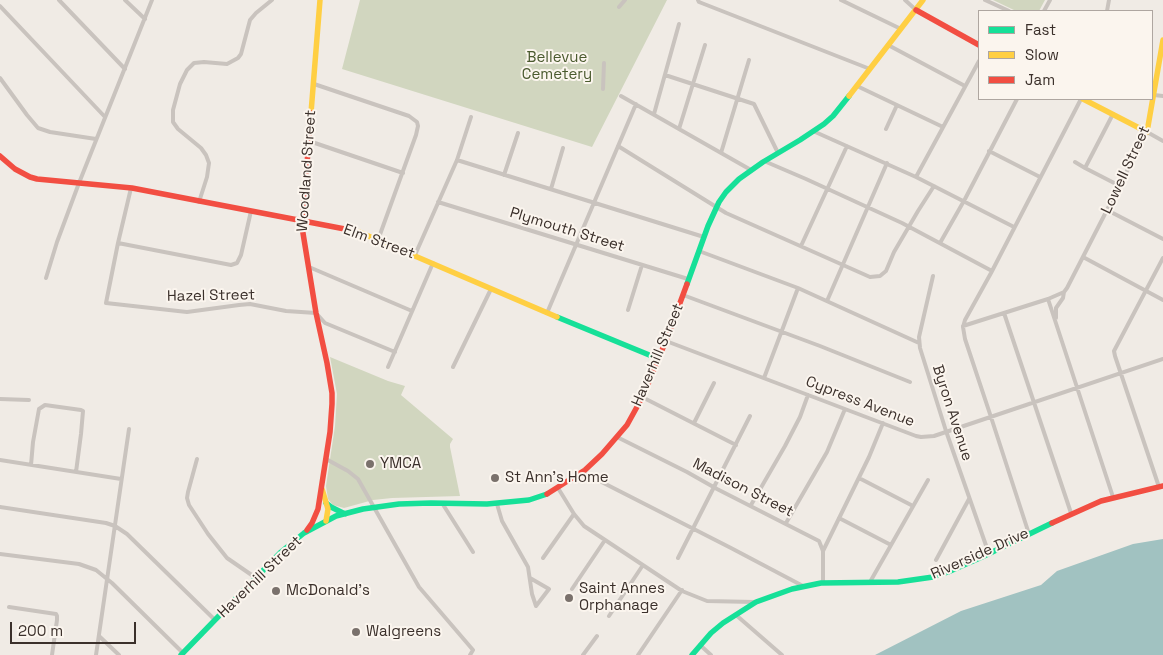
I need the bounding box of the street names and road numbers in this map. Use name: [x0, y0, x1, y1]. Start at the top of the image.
street label: Woodland Street: [294, 110, 320, 232]
street label: Lowell Street: [1098, 123, 1154, 217]
street label: Plymouth Street: [507, 204, 627, 256]
street label: Elm Street: [341, 221, 417, 263]
street label: Hazel Street: [167, 286, 255, 306]
street label: Haverhill Street: [628, 301, 688, 409]
street label: Byron Avenue: [928, 363, 976, 463]
street label: Cypress Avenue: [803, 373, 917, 431]
street label: Madison Street: [690, 455, 796, 521]
street label: Riverside Drive: [928, 524, 1032, 584]
street label: Haverhill Street: [214, 532, 306, 622]

